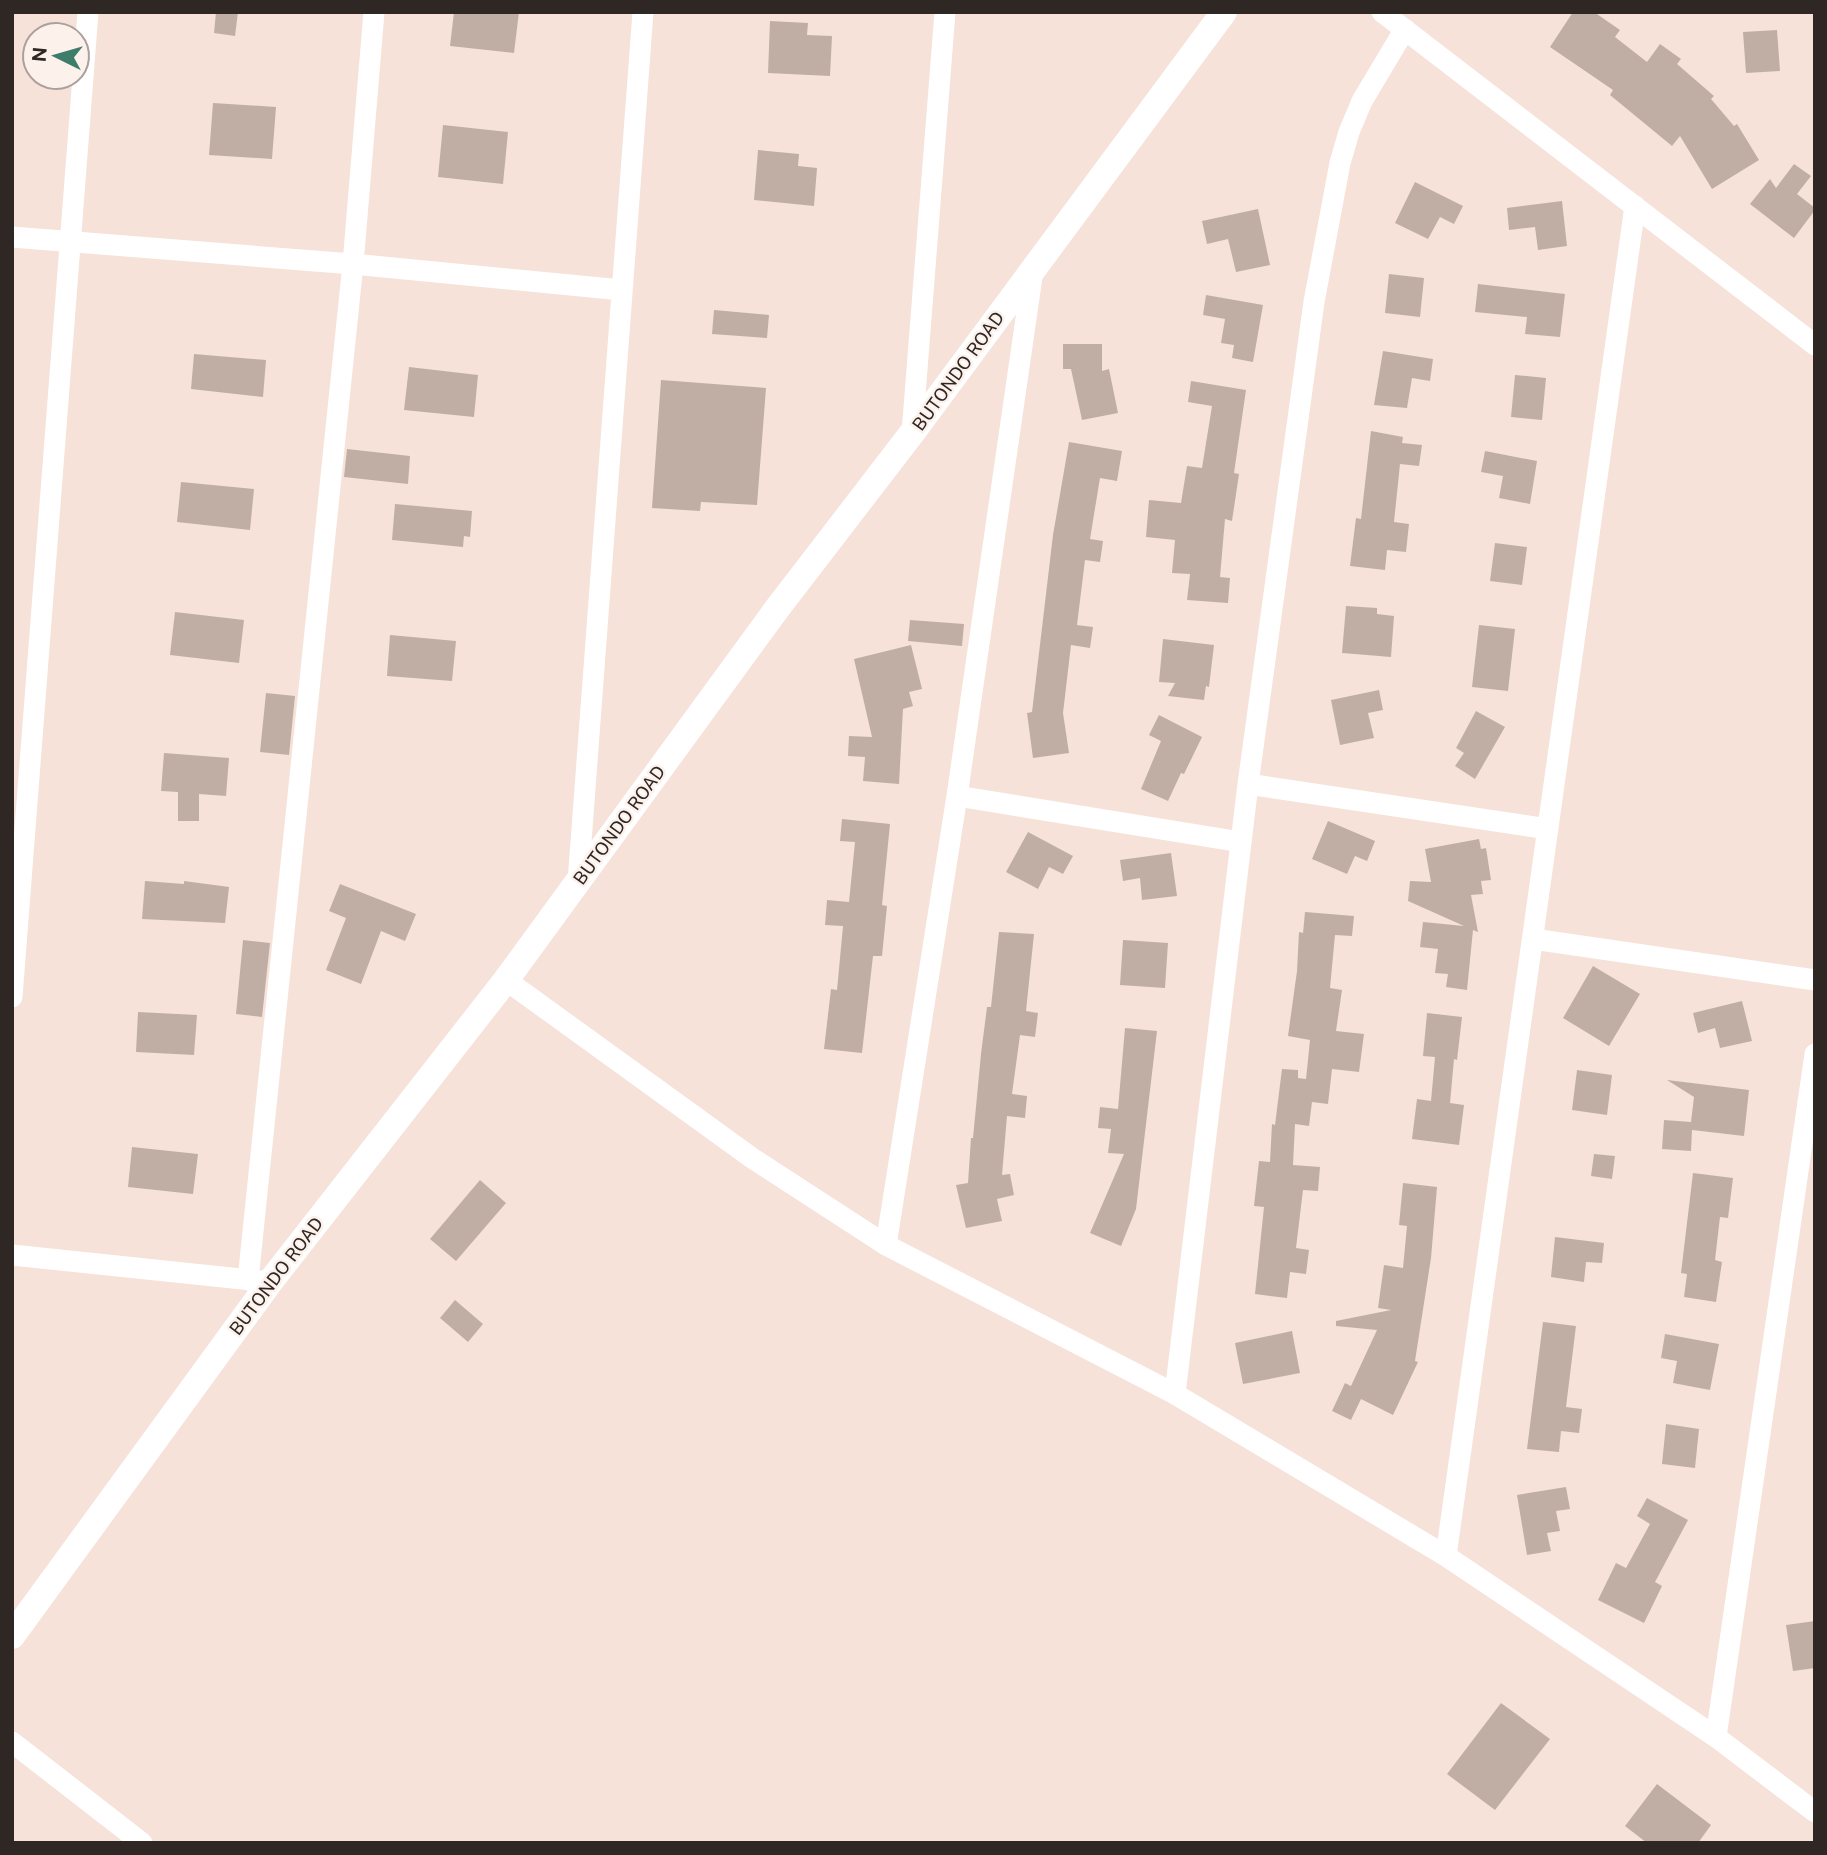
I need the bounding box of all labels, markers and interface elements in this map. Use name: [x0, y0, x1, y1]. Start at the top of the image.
north arrow: [21, 21, 91, 91]
text: N: [27, 46, 51, 63]
street label: BUTONDO ROAD: [908, 307, 1008, 435]
street label: BUTONDO ROAD: [569, 761, 669, 889]
street label: BUTONDO ROAD: [225, 1213, 327, 1339]

